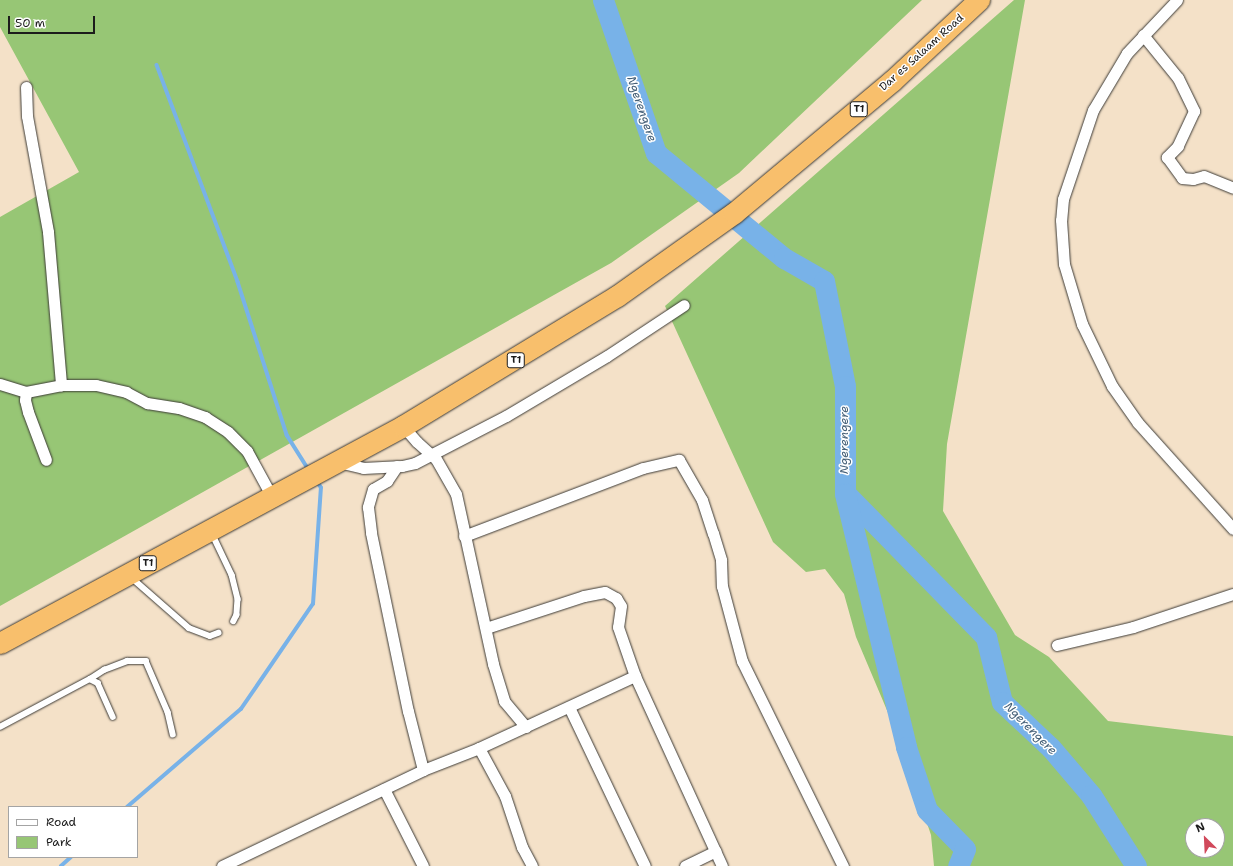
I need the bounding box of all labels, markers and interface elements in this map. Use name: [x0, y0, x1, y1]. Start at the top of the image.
scale bar: [10, 8, 97, 34]
street label: Dar es Salaam Road: [877, 12, 967, 94]
text: 50 m: [15, 15, 45, 31]
water label: Ngerengere: [623, 74, 659, 144]
road number: T1: [849, 101, 869, 117]
road number: T1: [506, 352, 526, 368]
water label: Ngerengere: [838, 406, 852, 474]
road number: T1: [138, 555, 158, 571]
water label: Ngerengere: [1001, 700, 1059, 758]
legend: [8, 806, 138, 858]
text: Road: [46, 814, 76, 830]
north arrow: [1185, 818, 1225, 858]
text: N: [1193, 819, 1207, 836]
text: Park: [46, 834, 72, 850]

